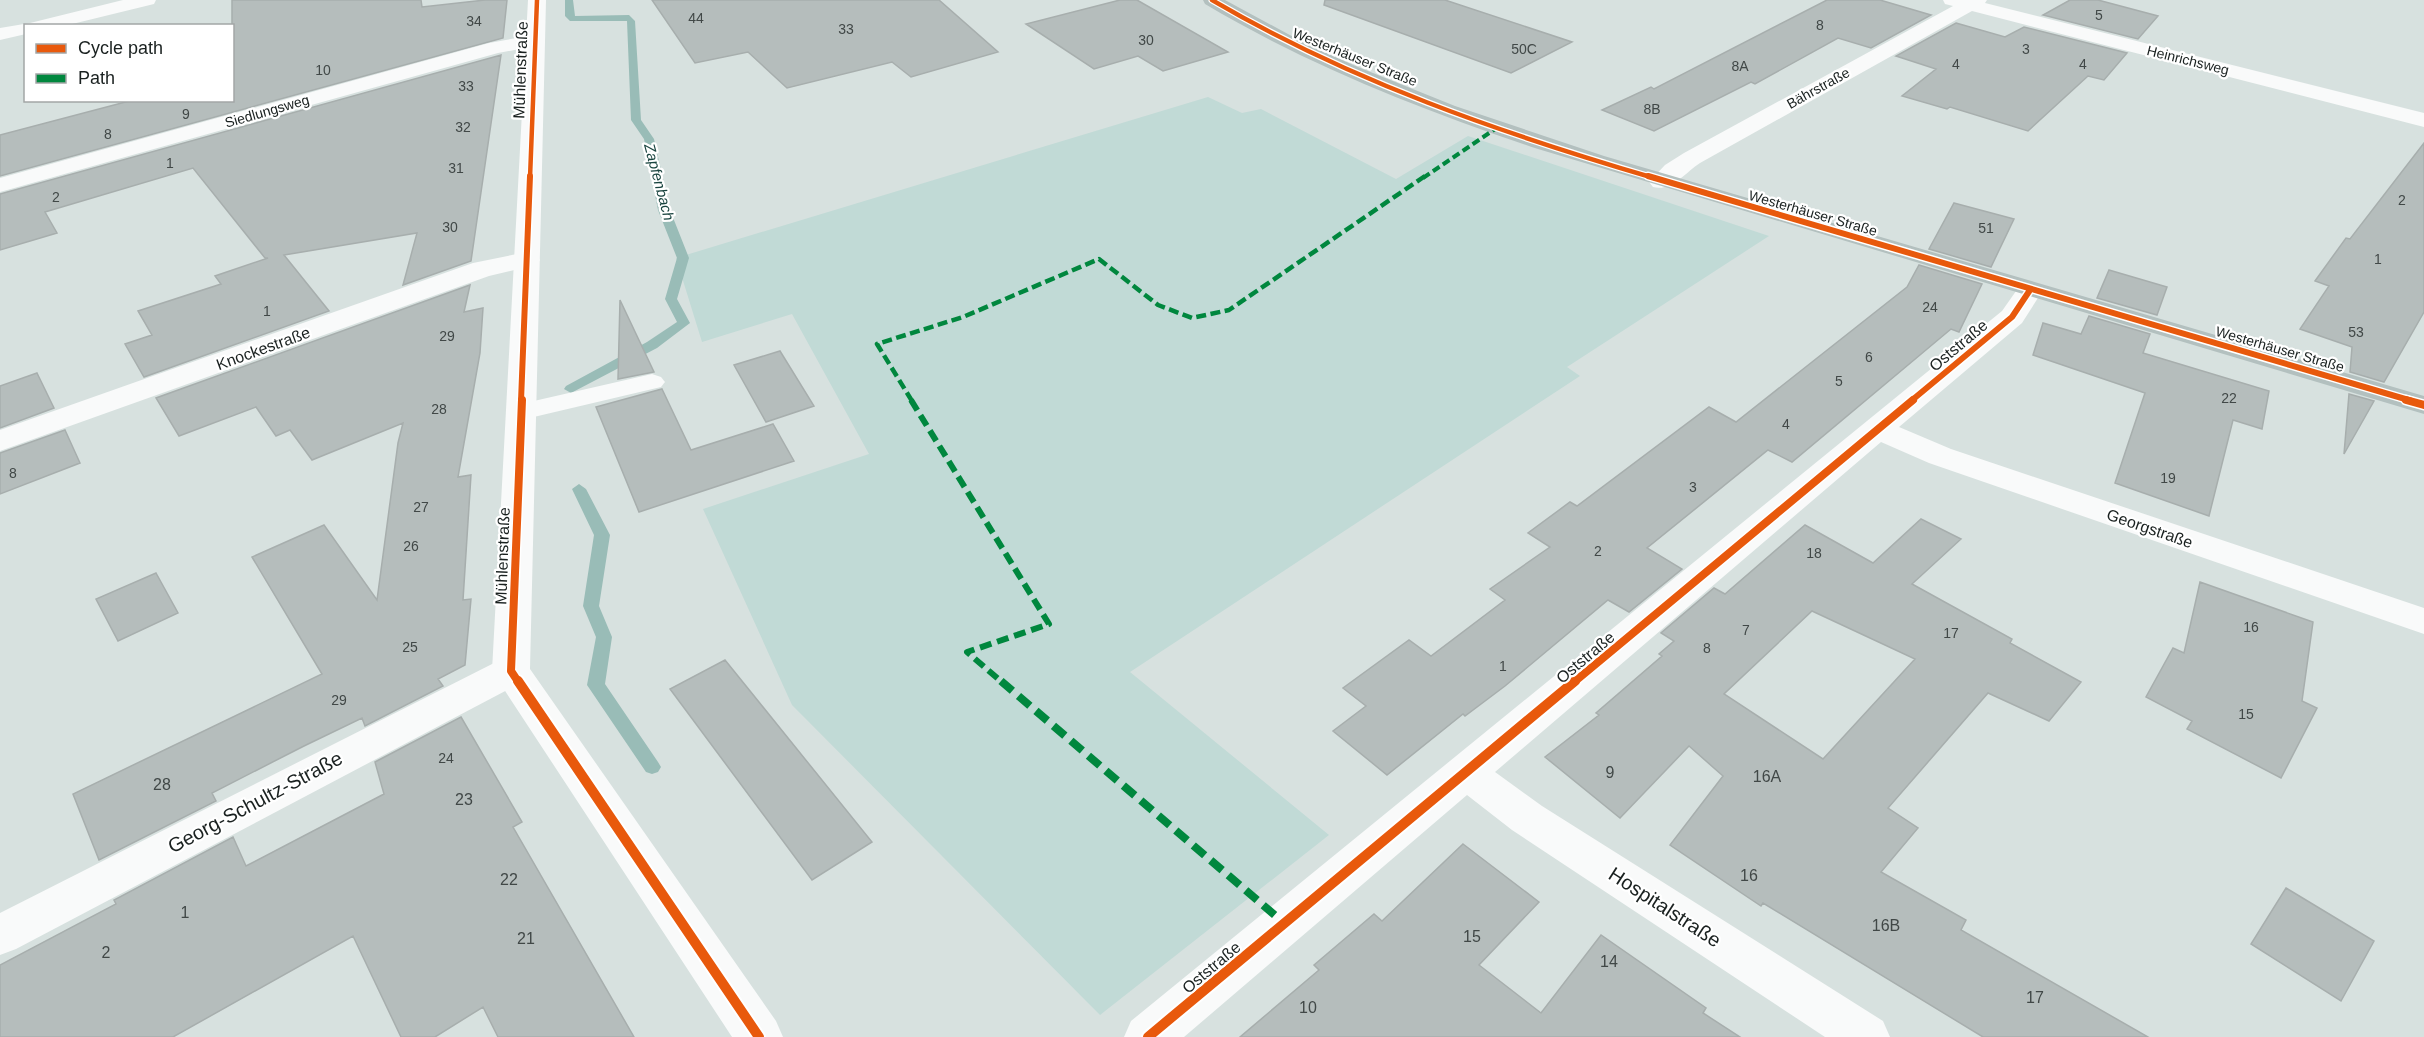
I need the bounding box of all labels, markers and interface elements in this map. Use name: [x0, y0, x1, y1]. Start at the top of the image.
house number: 5: [2095, 7, 2103, 23]
house number: 44: [688, 10, 704, 26]
house number: 34: [466, 13, 482, 29]
house number: 8: [1816, 17, 1824, 33]
street label: Mühlenstraße: [510, 21, 531, 119]
house number: 33: [838, 21, 854, 37]
legend: [24, 24, 234, 102]
street label: Westerhäuser Straße: [1290, 25, 1420, 89]
house number: 30: [1138, 32, 1154, 48]
text: Cycle path: [78, 38, 163, 58]
house number: 50C: [1511, 41, 1537, 57]
house number: 3: [2022, 41, 2030, 57]
street label: Heinrichsweg: [2145, 42, 2231, 78]
house number: 4: [1952, 56, 1960, 72]
house number: 4: [2079, 56, 2087, 72]
house number: 8A: [1731, 58, 1749, 74]
house number: 10: [315, 62, 331, 78]
street label: Bährstraße: [1784, 64, 1852, 112]
text: Path: [78, 68, 115, 88]
house number: 33: [458, 78, 474, 94]
street label: Siedlungsweg: [223, 91, 311, 131]
house number: 8B: [1643, 101, 1661, 117]
house number: 9: [182, 106, 190, 122]
house number: 32: [455, 119, 471, 135]
house number: 8: [104, 126, 112, 142]
water label: Zapfenbach: [641, 140, 678, 222]
house number: 1: [166, 155, 174, 171]
house number: 31: [448, 160, 464, 176]
street label: Westerhäuser Straße: [1747, 187, 1879, 239]
house number: 2: [52, 189, 60, 205]
house number: 2: [2398, 192, 2406, 208]
house number: 30: [442, 219, 458, 235]
house number: 51: [1978, 220, 1994, 236]
house number: 1: [2374, 251, 2382, 267]
house number: 24: [1922, 299, 1938, 315]
house number: 1: [263, 303, 271, 319]
street label: Oststraße: [1926, 316, 1991, 374]
street label: Westerhäuser Straße: [2214, 323, 2346, 375]
street label: Knockestraße: [214, 324, 313, 373]
house number: 53: [2348, 324, 2364, 340]
house number: 29: [439, 328, 455, 344]
house number: 6: [1865, 349, 1873, 365]
house number: 5: [1835, 373, 1843, 389]
house number: 22: [2221, 390, 2237, 406]
house number: 28: [431, 401, 447, 417]
house number: 4: [1782, 416, 1790, 432]
house number: 8: [9, 465, 17, 481]
house number: 19: [2160, 470, 2176, 486]
house number: 3: [1689, 479, 1697, 495]
house number: 27: [413, 499, 429, 515]
street label: Georgstraße: [2105, 506, 2195, 551]
street label: Mühlenstraße: [492, 507, 513, 605]
house number: 26: [403, 538, 419, 554]
house number: 2: [1594, 543, 1602, 559]
house number: 18: [1806, 545, 1822, 561]
house number: 16: [2243, 619, 2259, 635]
house number: 7: [1742, 622, 1750, 638]
house number: 17: [1943, 625, 1959, 641]
street label: Oststraße: [1553, 628, 1618, 686]
house number: 25: [402, 639, 418, 655]
house number: 8: [1703, 640, 1711, 656]
house number: 1: [1499, 658, 1507, 674]
house number: 29: [331, 692, 347, 708]
house number: 15: [2238, 706, 2254, 722]
street label: Georg-Schultz-Straße: [164, 747, 346, 857]
house number: 24: [438, 750, 454, 766]
house number: 9: [1606, 764, 1615, 781]
house number: 16A: [1753, 768, 1782, 785]
house number: 28: [153, 776, 171, 793]
house number: 23: [455, 791, 473, 808]
street label: Hospitalstraße: [1605, 863, 1725, 951]
house number: 16: [1740, 867, 1758, 884]
house number: 22: [500, 871, 518, 888]
house number: 1: [181, 904, 190, 921]
house number: 16B: [1872, 917, 1900, 934]
house number: 15: [1463, 928, 1481, 945]
house number: 21: [517, 930, 535, 947]
street label: Oststraße: [1179, 938, 1244, 996]
house number: 2: [102, 944, 111, 961]
house number: 14: [1600, 953, 1618, 970]
house number: 17: [2026, 989, 2044, 1006]
house number: 10: [1299, 999, 1317, 1016]

